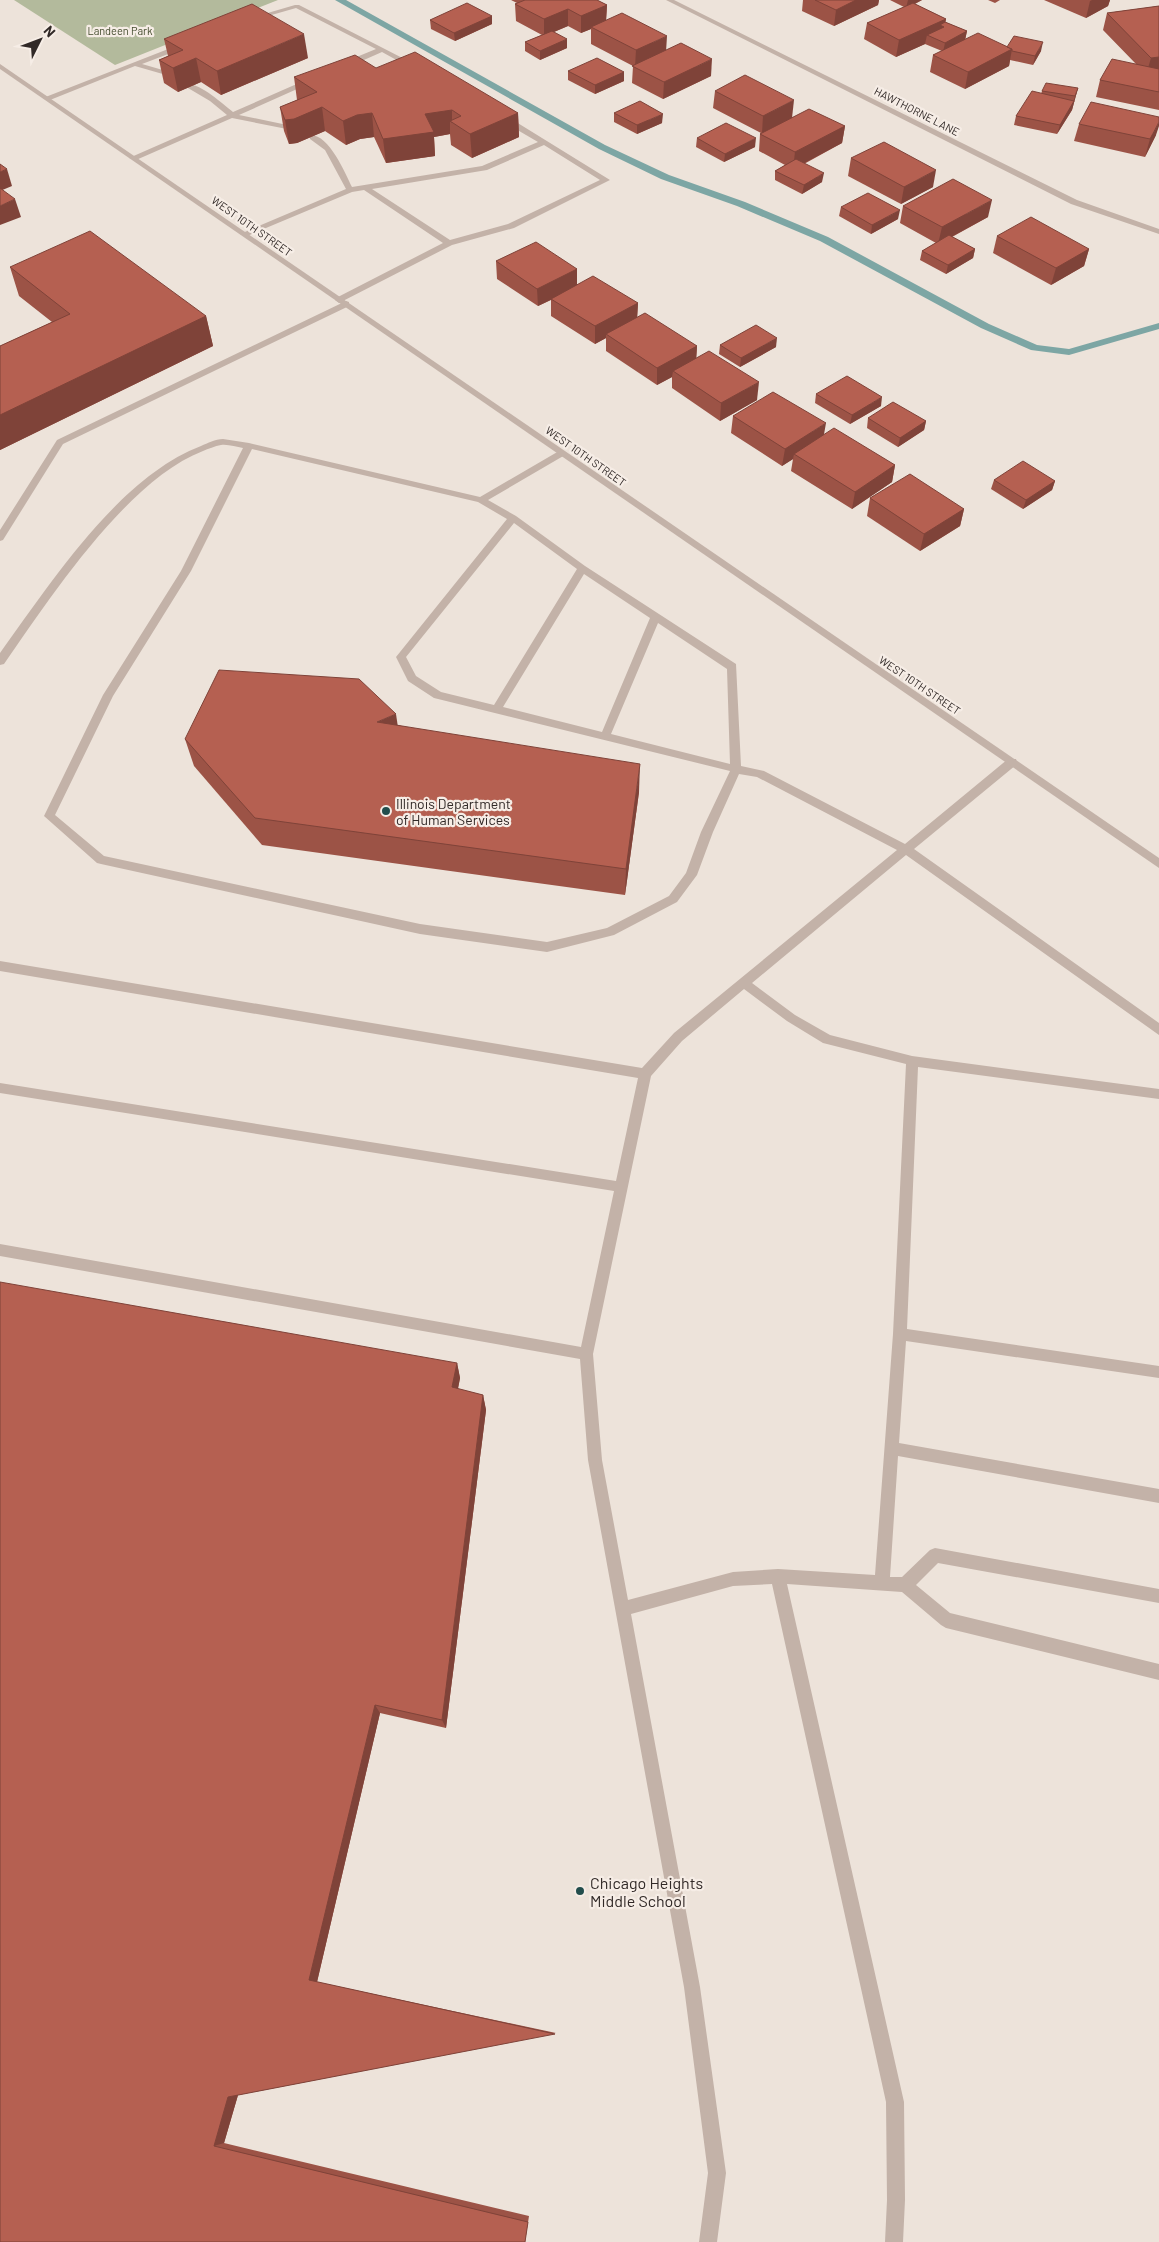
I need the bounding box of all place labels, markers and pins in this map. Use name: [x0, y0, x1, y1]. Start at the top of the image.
place label: Illinois Department of Human Services: [396, 795, 511, 828]
marker: Illinois Department of Human Services: [380, 805, 392, 817]
place label: Chicago Heights Middle School: [590, 1873, 703, 1910]
marker: Chicago Heights Middle School: [574, 1885, 586, 1897]

